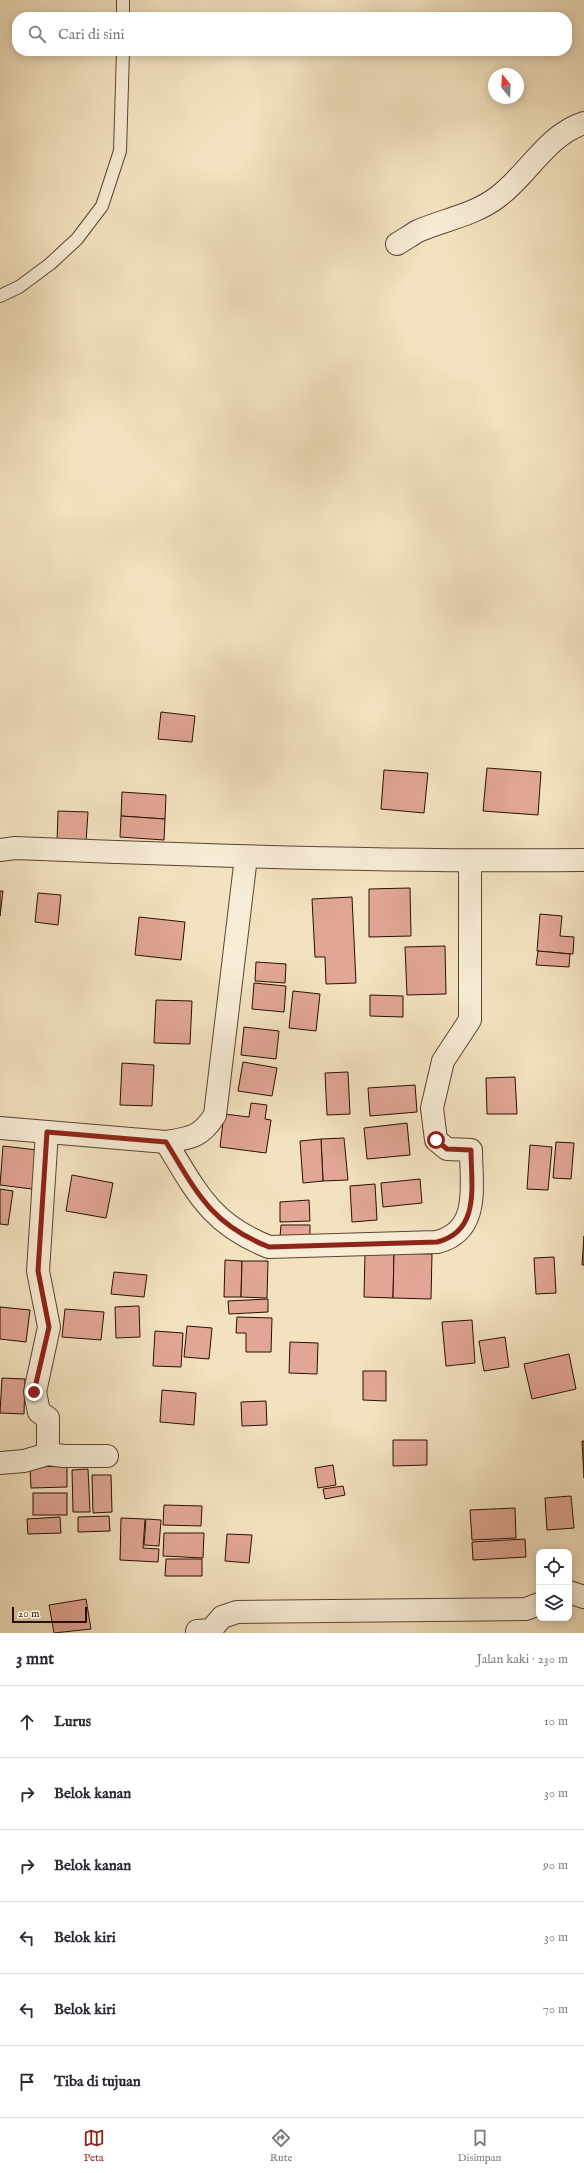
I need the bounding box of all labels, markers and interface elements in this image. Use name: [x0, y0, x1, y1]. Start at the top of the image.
search box: [12, 12, 572, 56]
icon: search: [26, 23, 48, 45]
text: Cari di sini: [58, 25, 125, 44]
north arrow: [488, 68, 524, 104]
route start: [427, 1131, 445, 1149]
route end: [25, 1383, 43, 1401]
map controls: [536, 1549, 572, 1621]
button: locate: [536, 1549, 572, 1585]
button: layers: [536, 1585, 572, 1621]
scale bar: [12, 1605, 87, 1624]
text: 20 m: [18, 1607, 39, 1621]
text: 3 mnt: [16, 1649, 54, 1670]
text: Jalan kaki · 230 m: [477, 1651, 568, 1668]
icon: ahead: [16, 1711, 38, 1733]
text: Lurus: [54, 1712, 91, 1731]
text: 10 m: [544, 1713, 568, 1730]
icon: right: [16, 1783, 38, 1805]
text: Belok kanan: [54, 1784, 131, 1803]
text: 30 m: [544, 1785, 568, 1802]
icon: right: [16, 1855, 38, 1877]
text: Belok kanan: [54, 1856, 131, 1875]
text: 90 m: [543, 1857, 568, 1874]
icon: left: [16, 1927, 38, 1949]
text: Belok kiri: [54, 1928, 116, 1947]
text: 30 m: [544, 1929, 568, 1946]
icon: left: [16, 1999, 38, 2021]
text: Belok kiri: [54, 2000, 116, 2019]
text: 70 m: [543, 2001, 568, 2018]
icon: arrive: [16, 2071, 38, 2093]
text: Tiba di tujuan: [54, 2072, 141, 2091]
tab: Peta: [83, 2127, 105, 2165]
tab: Rute: [270, 2127, 293, 2165]
tab: Disimpan: [458, 2127, 501, 2165]

